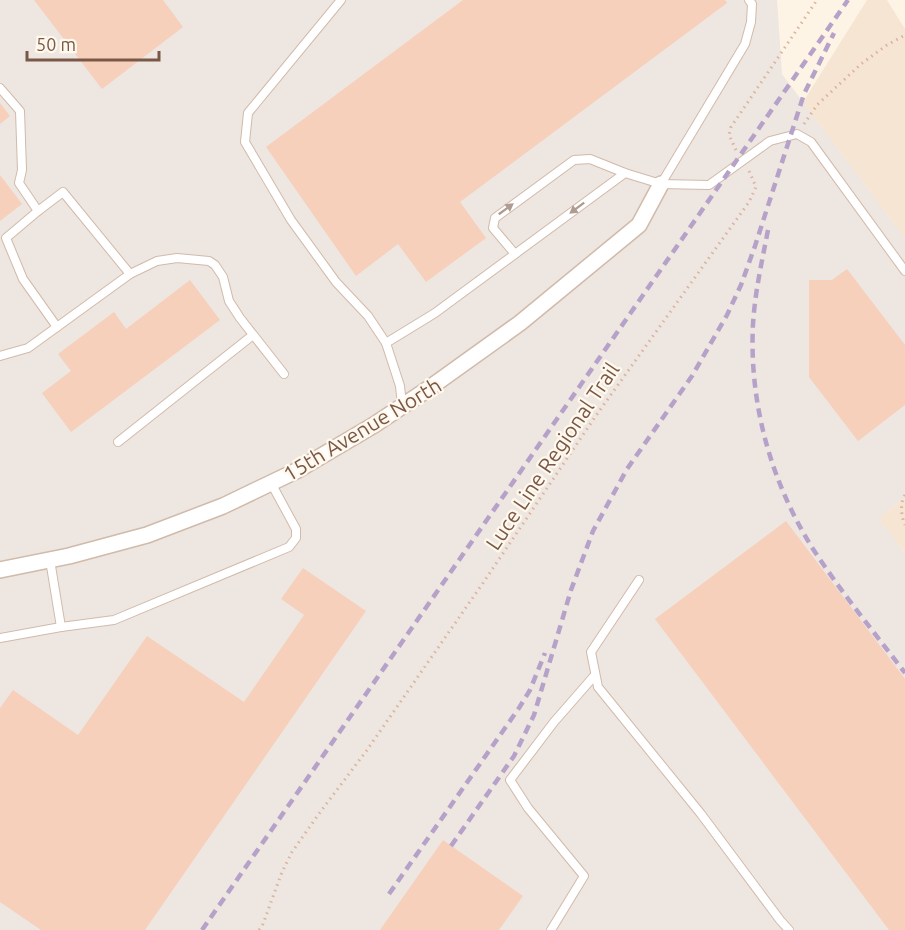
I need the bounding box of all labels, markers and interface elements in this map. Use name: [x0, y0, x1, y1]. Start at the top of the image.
scale bar: [27, 24, 159, 62]
text: 50 m: [36, 34, 76, 54]
one-way arrow: [570, 201, 585, 213]
one-way arrow: [499, 204, 514, 216]
street label: Luce Line Regional Trail: [480, 358, 624, 554]
street label: 15th Avenue North: [279, 372, 445, 486]

